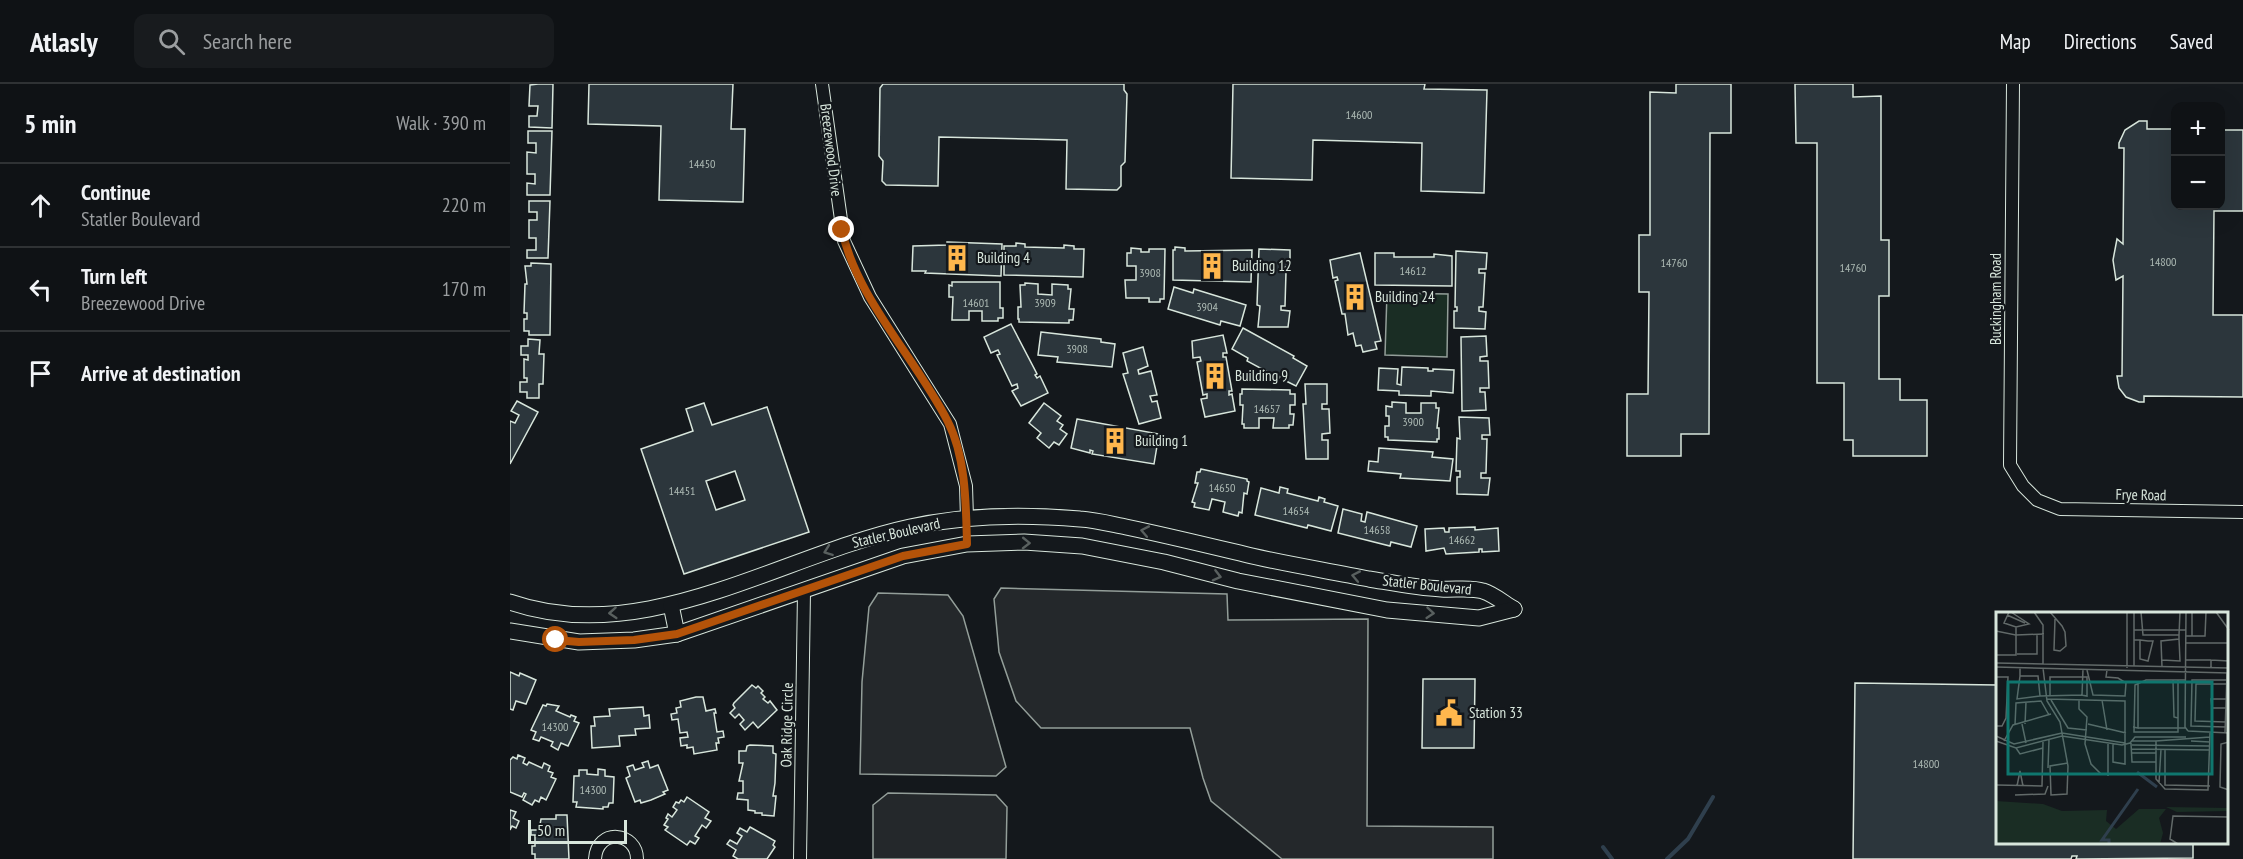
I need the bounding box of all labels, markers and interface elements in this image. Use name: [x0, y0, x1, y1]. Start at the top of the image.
search box: [134, 14, 554, 68]
text: Atlasly: [30, 23, 98, 60]
icon: search: [155, 25, 188, 58]
text: Search here: [203, 27, 292, 55]
text: Map: [2000, 28, 2031, 55]
text: Directions: [2064, 28, 2137, 55]
text: Saved: [2170, 28, 2213, 55]
map controls: [2171, 102, 2225, 210]
button: +: [2171, 102, 2225, 156]
street label: Breezewood Drive: [816, 103, 847, 197]
text: 5 min: [24, 107, 77, 140]
house number: 14600: [1345, 107, 1373, 122]
text: Walk · 390 m: [396, 110, 486, 136]
house number: 14450: [688, 156, 716, 171]
button: −: [2171, 156, 2225, 210]
text: Continue: [81, 178, 151, 206]
icon: ahead: [24, 189, 57, 222]
text: 220 m: [442, 192, 486, 218]
text: Statler Boulevard: [81, 206, 200, 232]
route end: [828, 216, 854, 242]
building icon: Building 4: [942, 243, 972, 273]
place label: Building 4: [977, 248, 1030, 267]
building icon: Building 12: [1197, 251, 1227, 281]
street label: Buckingham Road: [1986, 253, 2005, 345]
house number: 14800: [2149, 254, 2177, 269]
house number: 14760: [1660, 255, 1688, 270]
place label: Building 12: [1232, 256, 1292, 275]
house number: 14760: [1839, 260, 1867, 275]
text: Turn left: [81, 262, 147, 290]
house number: 14612: [1399, 263, 1427, 278]
house number: 3908: [1139, 265, 1161, 280]
icon: left: [24, 273, 57, 306]
text: 170 m: [442, 276, 486, 302]
building icon: Building 24: [1340, 282, 1370, 312]
place label: Building 24: [1375, 287, 1435, 306]
text: Breezewood Drive: [81, 290, 205, 316]
house number: 14601: [962, 295, 990, 310]
house number: 3909: [1034, 295, 1056, 310]
house number: 3904: [1196, 299, 1218, 314]
house number: 3908: [1066, 341, 1088, 356]
icon: arrive: [24, 357, 57, 390]
text: Arrive at destination: [81, 359, 241, 387]
building icon: Building 9: [1200, 361, 1230, 391]
place label: Building 9: [1235, 366, 1288, 385]
house number: 14657: [1253, 401, 1281, 416]
house number: 3900: [1402, 414, 1424, 429]
building icon: Building 1: [1100, 426, 1130, 456]
place label: Building 1: [1135, 431, 1188, 450]
house number: 14650: [1208, 480, 1236, 495]
house number: 14451: [668, 483, 696, 498]
street label: Frye Road: [2115, 485, 2167, 504]
house number: 14654: [1282, 503, 1310, 518]
street label: Statler Boulevard: [850, 513, 942, 552]
house number: 14658: [1363, 522, 1391, 537]
one-way arrow: [1141, 525, 1151, 538]
house number: 14662: [1448, 532, 1476, 547]
one-way arrow: [1021, 537, 1030, 549]
one-way arrow: [824, 544, 834, 557]
one-way arrow: [1211, 569, 1222, 581]
one-way arrow: [1352, 570, 1362, 583]
street label: Statler Boulevard: [1382, 570, 1473, 599]
one-way arrow: [608, 606, 617, 619]
one-way arrow: [1425, 607, 1434, 620]
inset map: [1996, 612, 2228, 844]
route start: [542, 626, 568, 652]
street label: Oak Ridge Circle: [776, 682, 797, 768]
public building icon: Station 33: [1434, 698, 1464, 728]
place label: Station 33: [1469, 703, 1523, 722]
house number: 14300: [541, 719, 569, 734]
house number: 14800: [1912, 756, 1940, 771]
house number: 14300: [579, 782, 607, 797]
scale bar: [528, 817, 627, 844]
text: 50 m: [537, 820, 565, 840]

